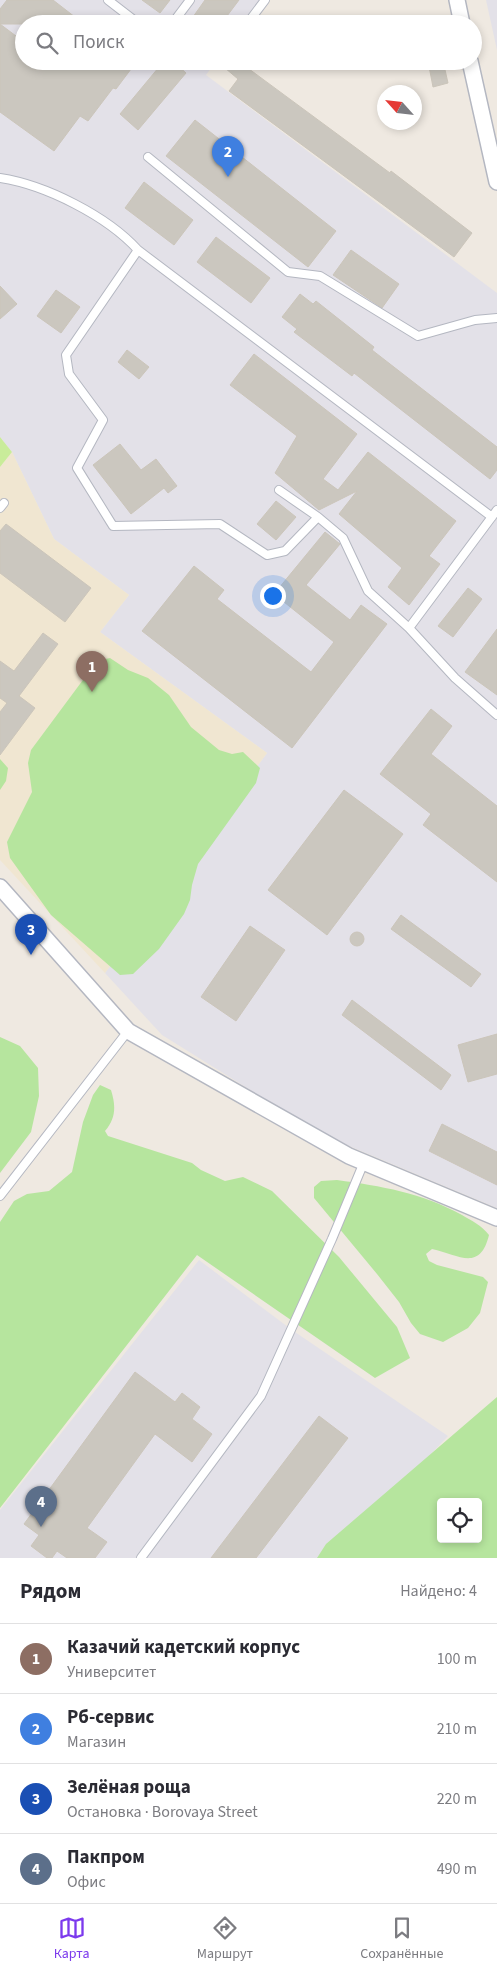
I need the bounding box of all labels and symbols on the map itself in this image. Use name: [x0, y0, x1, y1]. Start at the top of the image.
north arrow: [377, 85, 422, 130]
pin: 2: [212, 136, 244, 177]
your location: [260, 583, 286, 609]
pin: 1: [76, 651, 108, 692]
pin: 3: [15, 914, 47, 955]
pin: 4: [25, 1486, 57, 1527]

